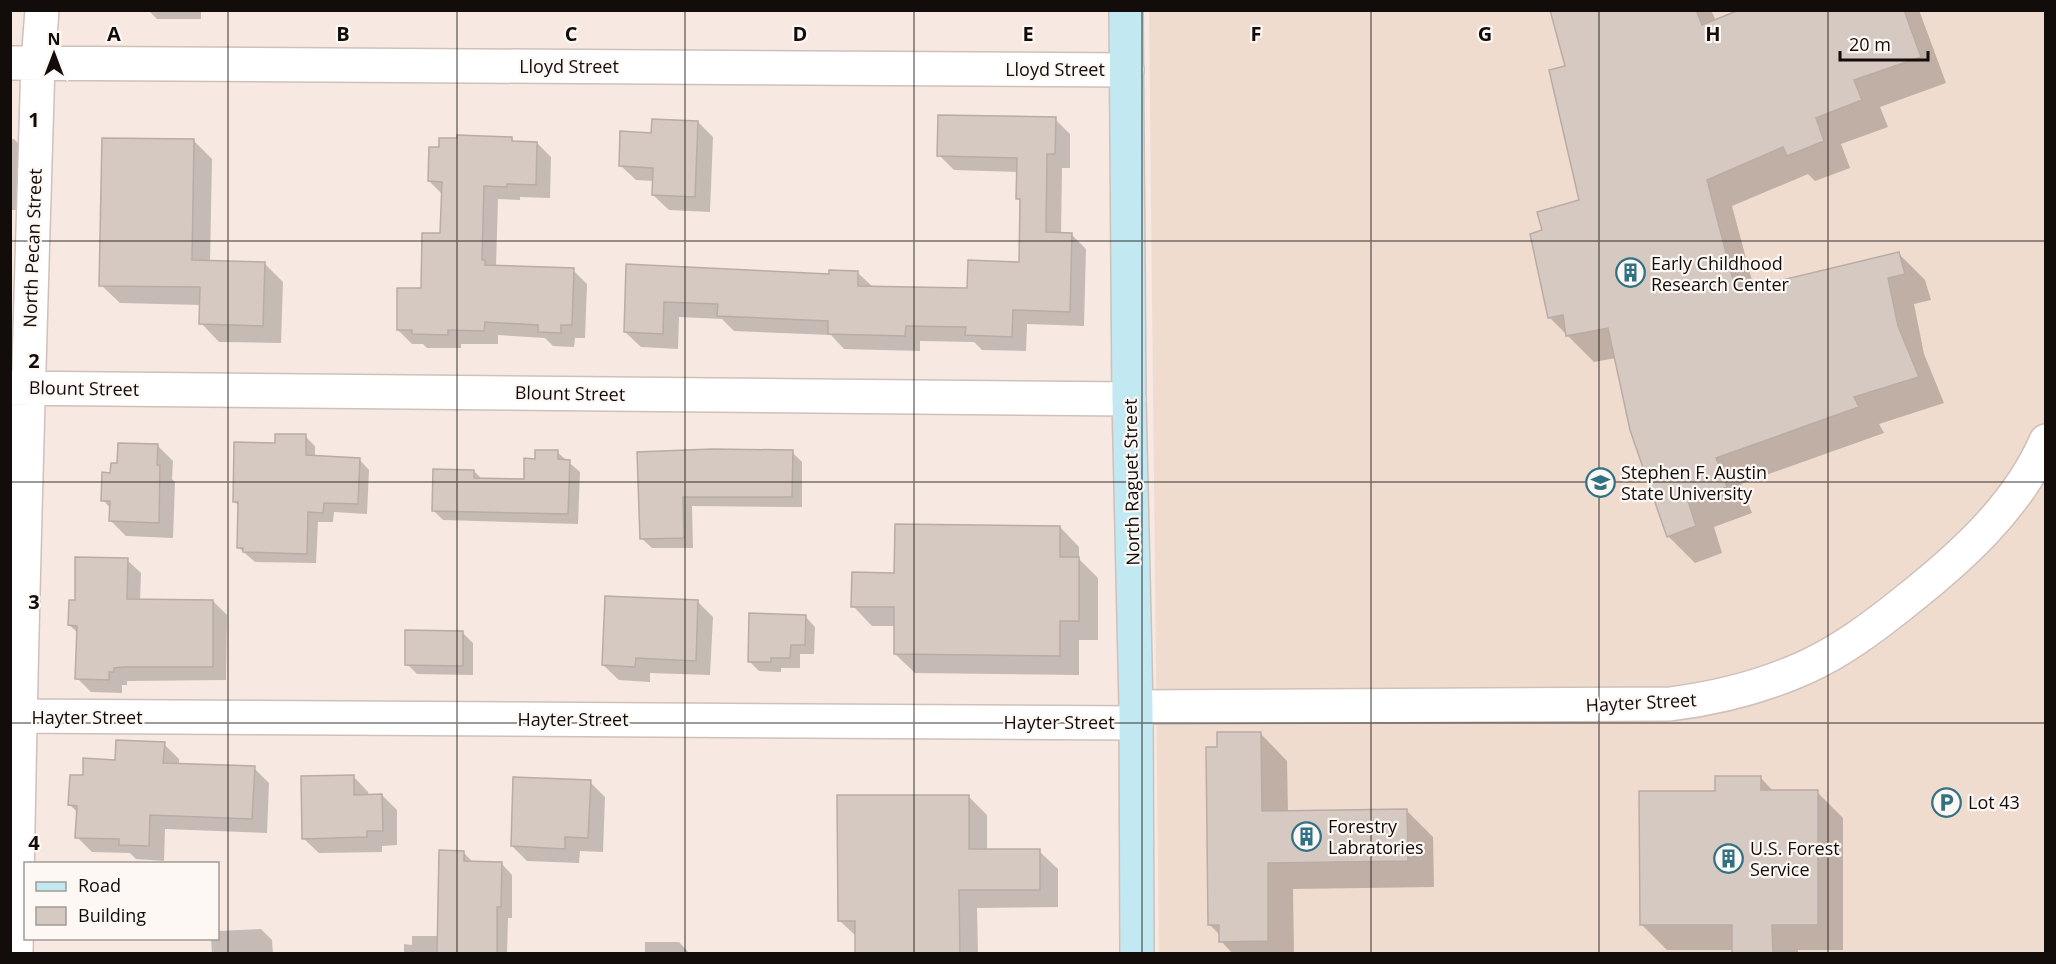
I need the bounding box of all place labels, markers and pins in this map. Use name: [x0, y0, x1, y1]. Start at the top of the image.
place label: Early Childhood Research Center: [1651, 251, 1790, 296]
building icon: Early Childhood Research Center: [1614, 257, 1646, 289]
place label: Stephen F. Austin State University: [1621, 460, 1767, 505]
school or university icon: Stephen F. Austin State University: [1584, 466, 1616, 498]
parking icon: Lot 43: [1931, 786, 1963, 818]
place label: Lot 43: [1968, 790, 2020, 814]
place label: Forestry Labratories: [1328, 814, 1424, 859]
building icon: Forestry Labratories: [1291, 820, 1323, 852]
place label: U.S. Forest Service: [1750, 836, 1840, 881]
building icon: U.S. Forest Service: [1713, 842, 1745, 874]

